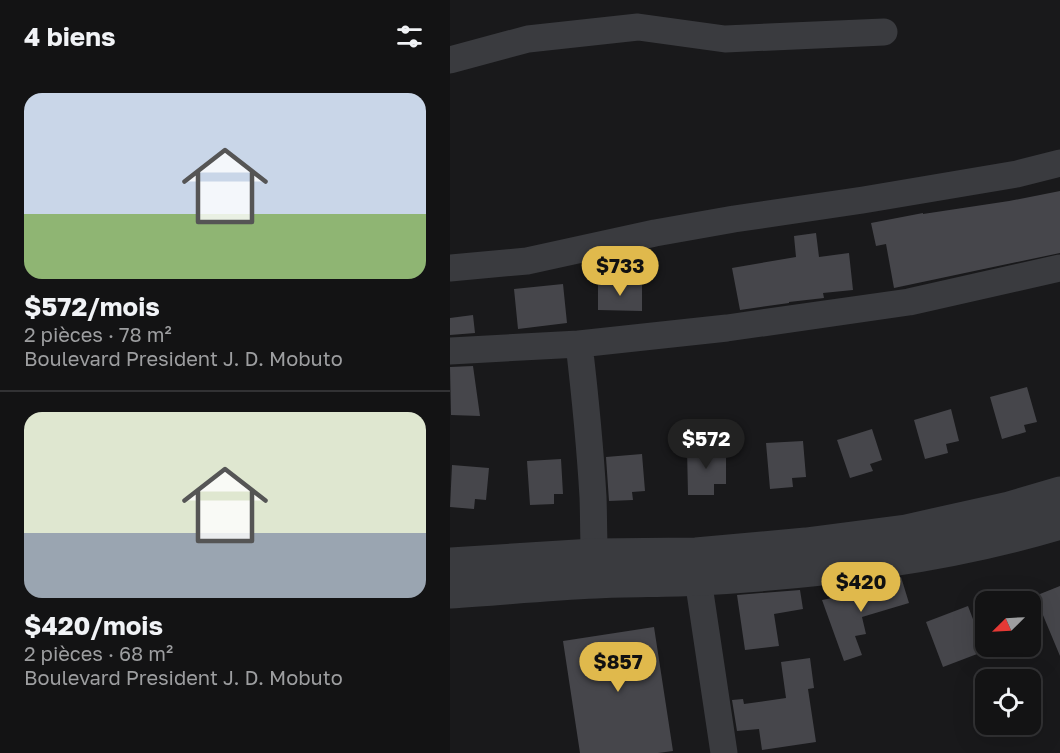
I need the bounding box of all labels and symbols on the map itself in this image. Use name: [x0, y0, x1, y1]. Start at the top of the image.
pin: $733: [584, 246, 656, 297]
pin: $572: [670, 419, 742, 470]
pin: $420: [825, 562, 897, 613]
north arrow: [975, 591, 1041, 657]
pin: $857: [582, 642, 654, 693]

